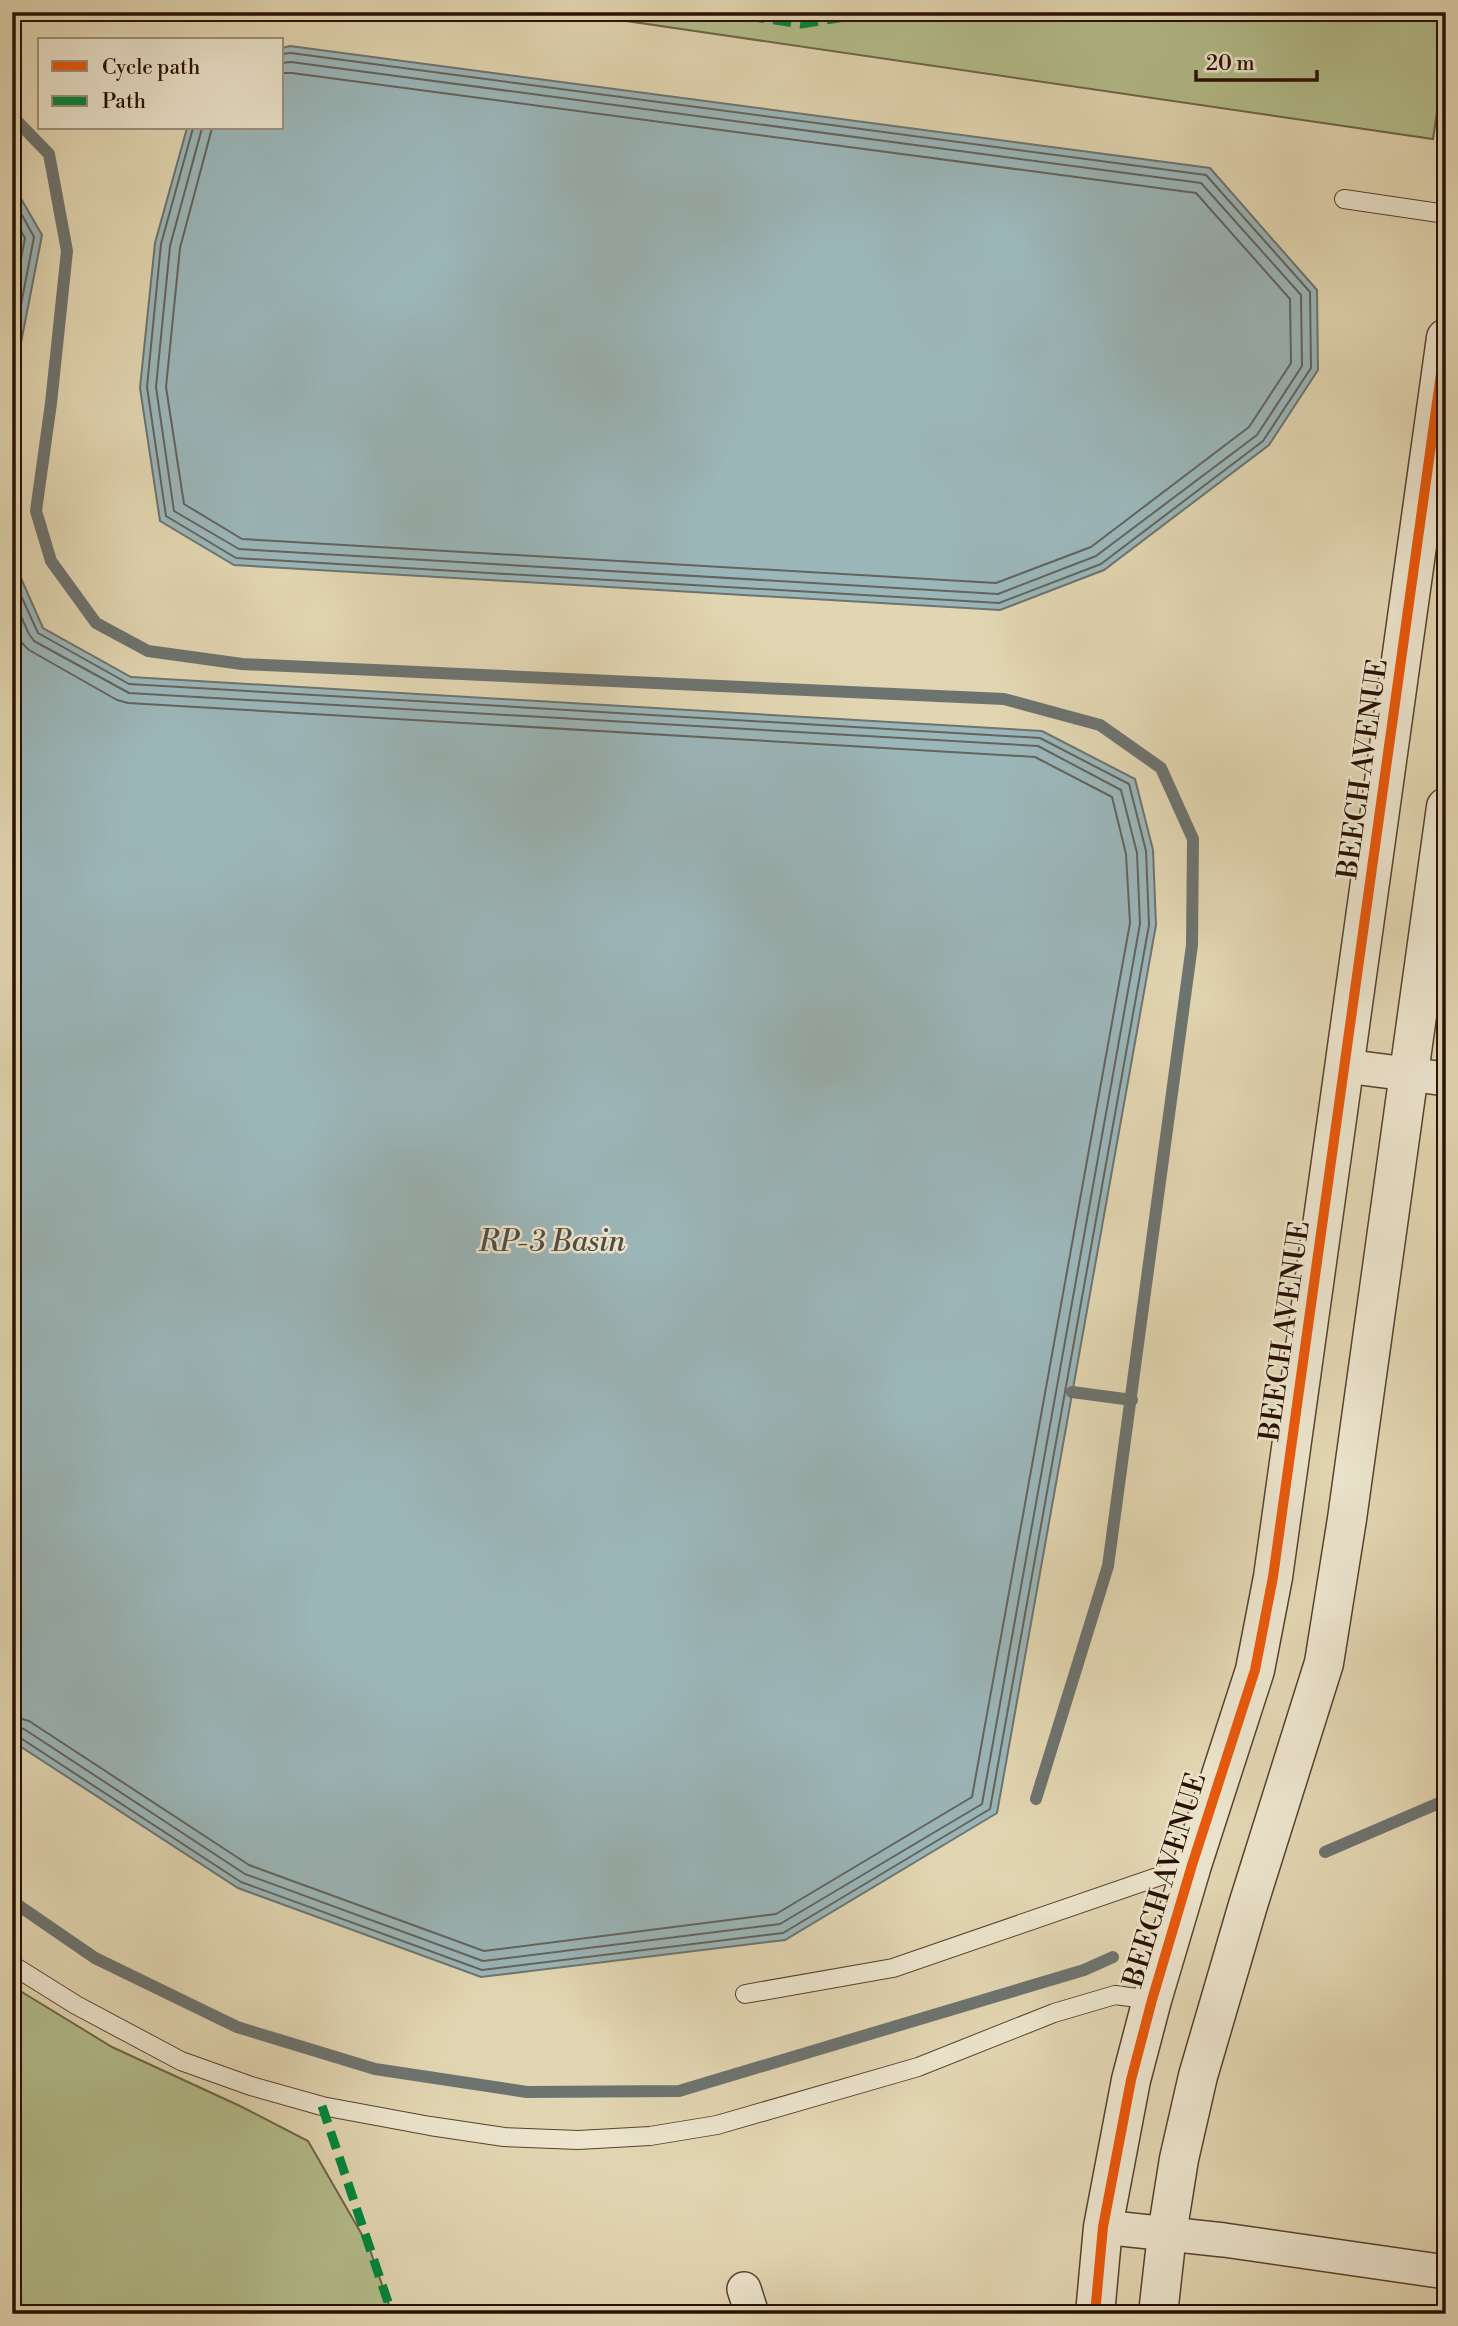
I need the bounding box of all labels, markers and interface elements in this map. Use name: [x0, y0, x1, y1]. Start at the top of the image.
legend: [38, 38, 284, 130]
scale bar: [1196, 38, 1316, 82]
text: 20 m: [1206, 51, 1255, 77]
text: Cycle path: [102, 55, 201, 81]
text: Path: [102, 89, 147, 115]
street label: BEECH AVENUE: [1330, 657, 1396, 882]
street label: BEECH AVENUE: [1252, 1219, 1318, 1444]
water label: RP-3 Basin: [478, 1223, 626, 1261]
street label: BEECH AVENUE: [1116, 1769, 1214, 1992]

